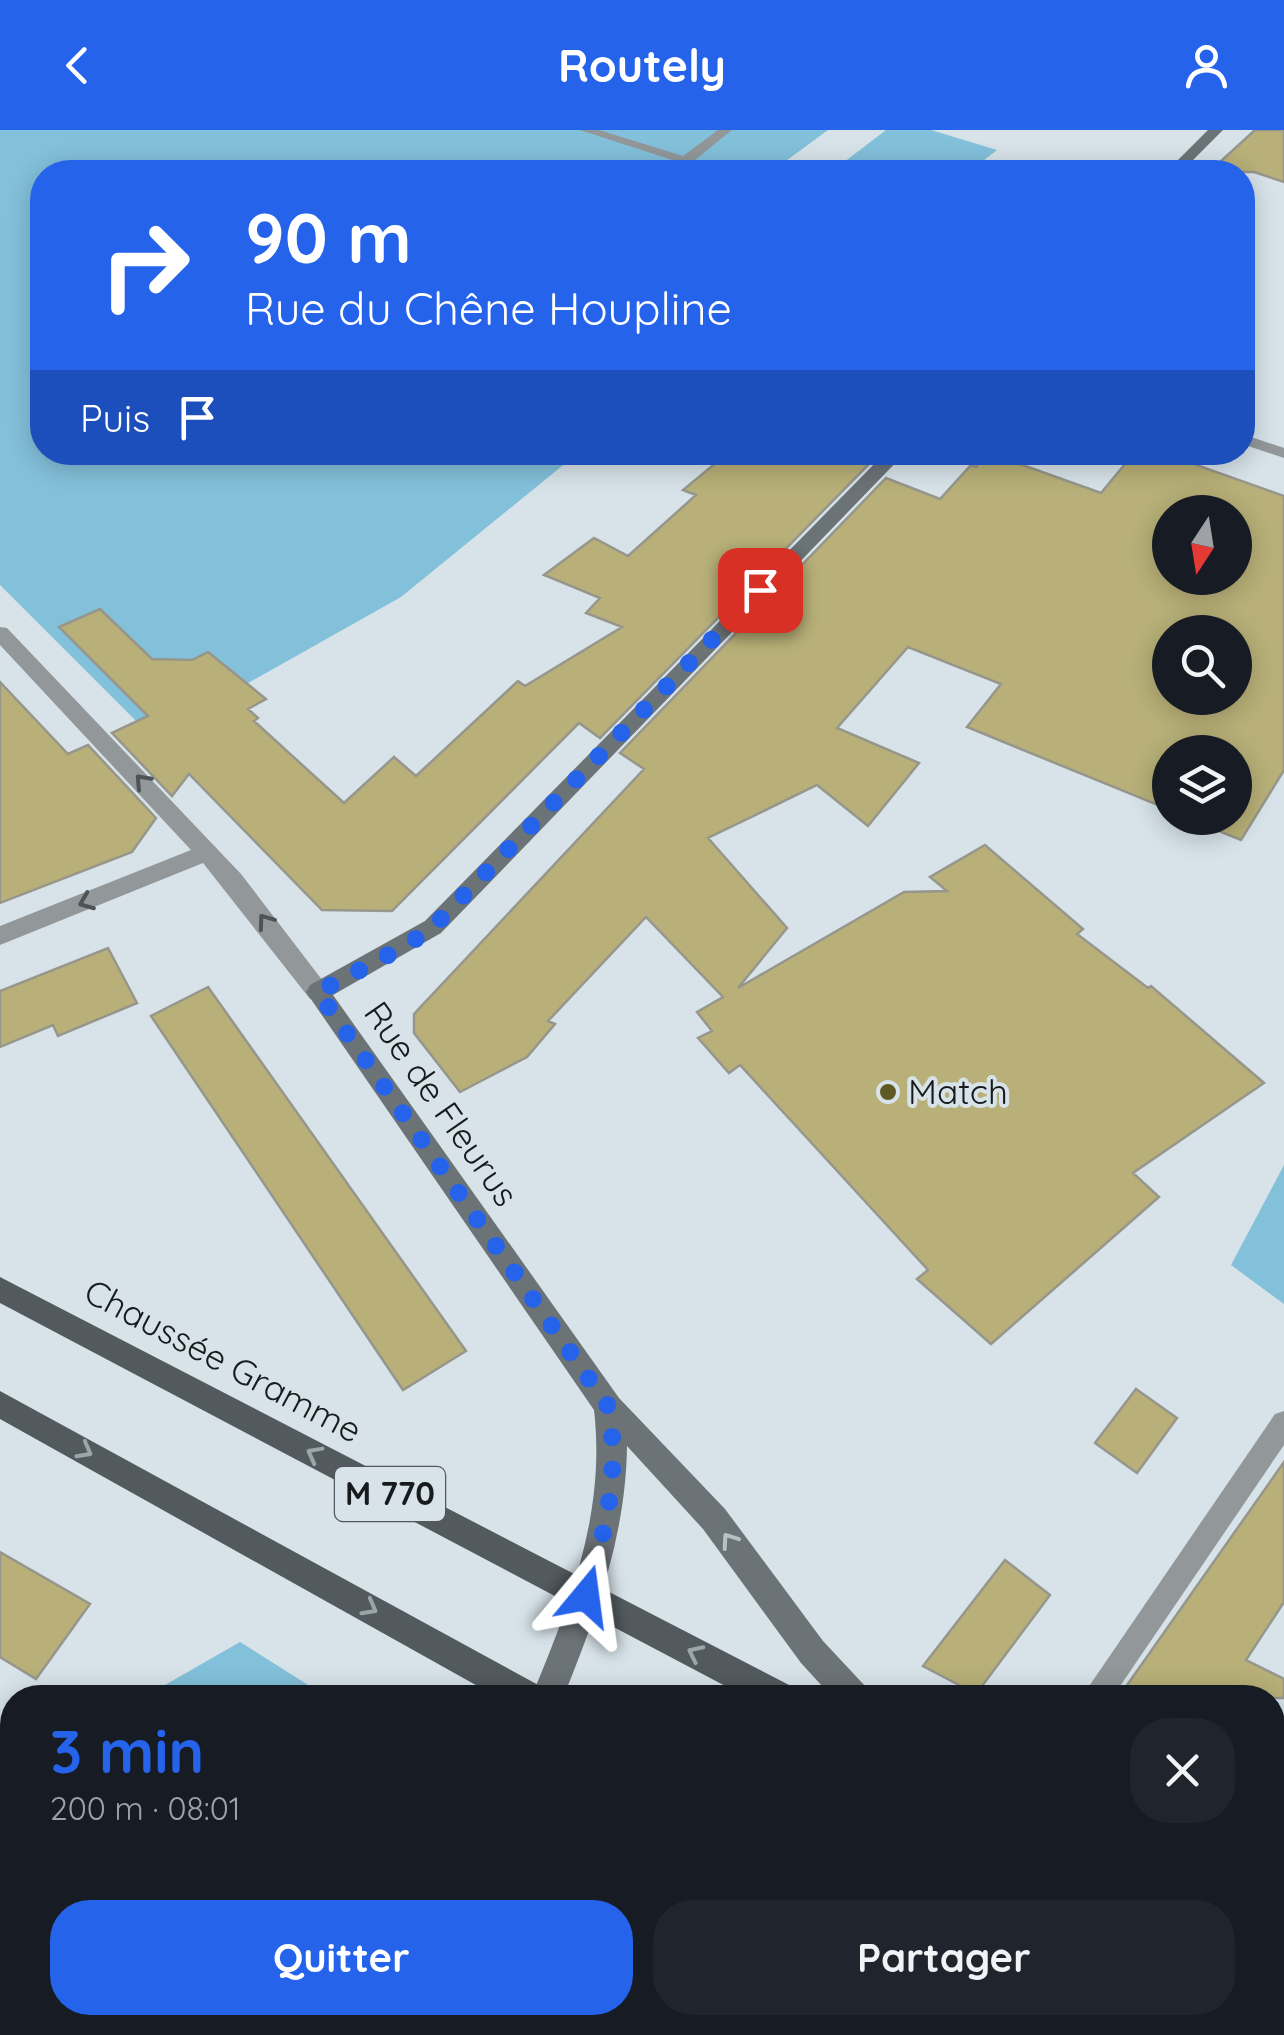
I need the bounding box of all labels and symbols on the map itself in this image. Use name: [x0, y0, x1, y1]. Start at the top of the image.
north arrow: [1152, 495, 1252, 595]
pin: [718, 548, 803, 633]
one-way arrow: [136, 775, 154, 793]
one-way arrow: [78, 891, 95, 911]
one-way arrow: [260, 914, 277, 932]
street label: Rue de Fleurus: [355, 993, 529, 1214]
place label: Match: [908, 1069, 1008, 1113]
marker: Match: [877, 1081, 899, 1103]
street label: Chaussée Gramme: [77, 1268, 370, 1452]
one-way arrow: [75, 1439, 93, 1459]
one-way arrow: [306, 1447, 324, 1466]
road number: M 770: [335, 1467, 445, 1521]
one-way arrow: [723, 1533, 740, 1551]
position arrow: [534, 1544, 638, 1648]
one-way arrow: [359, 1596, 377, 1616]
one-way arrow: [687, 1645, 705, 1665]

